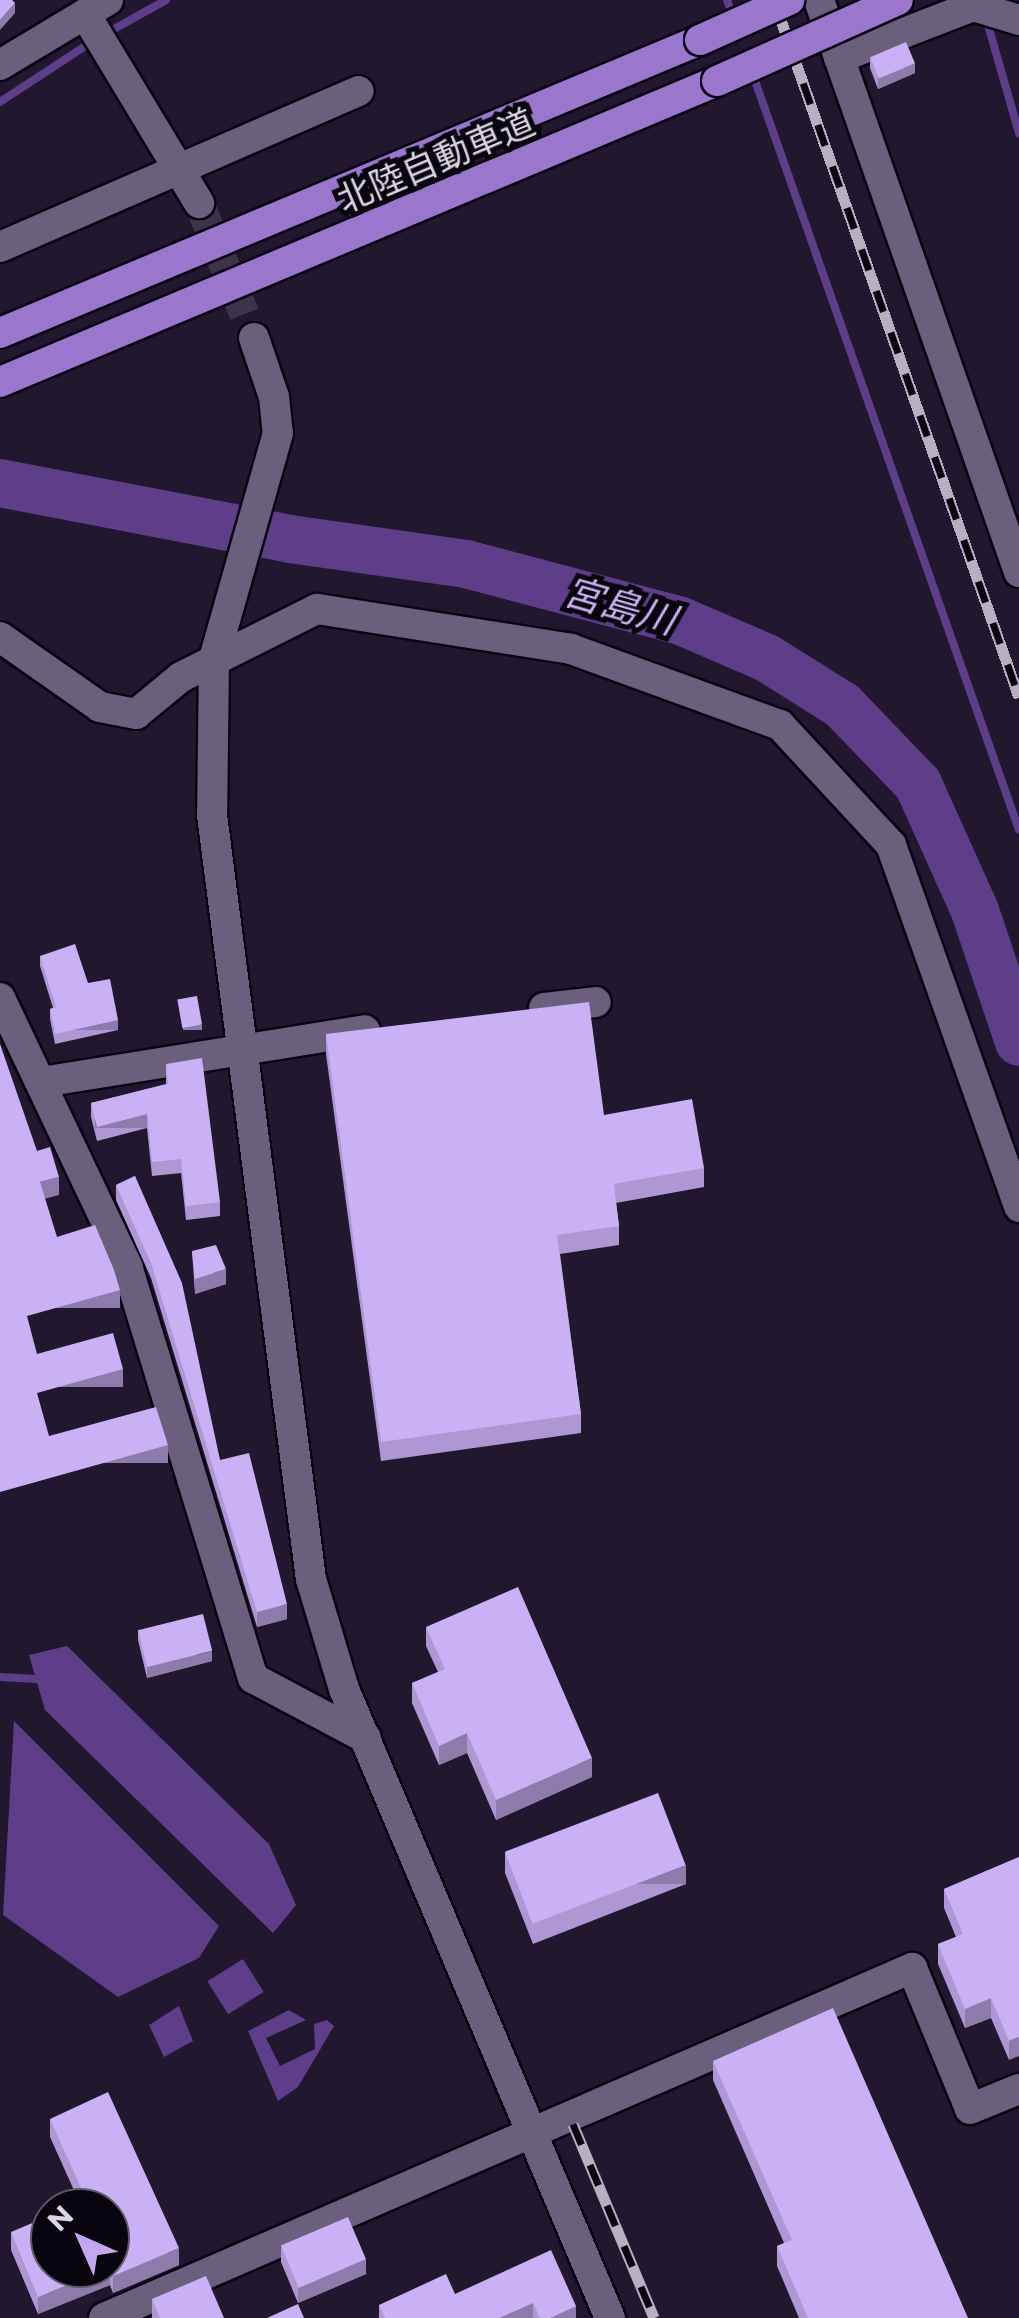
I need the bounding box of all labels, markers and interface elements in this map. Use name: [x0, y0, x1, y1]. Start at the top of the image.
street label: 北陸自動車道: [331, 101, 541, 221]
water label: 宮島川: [559, 568, 681, 644]
north arrow: [30, 2188, 130, 2288]
text: N: [40, 2198, 80, 2238]

